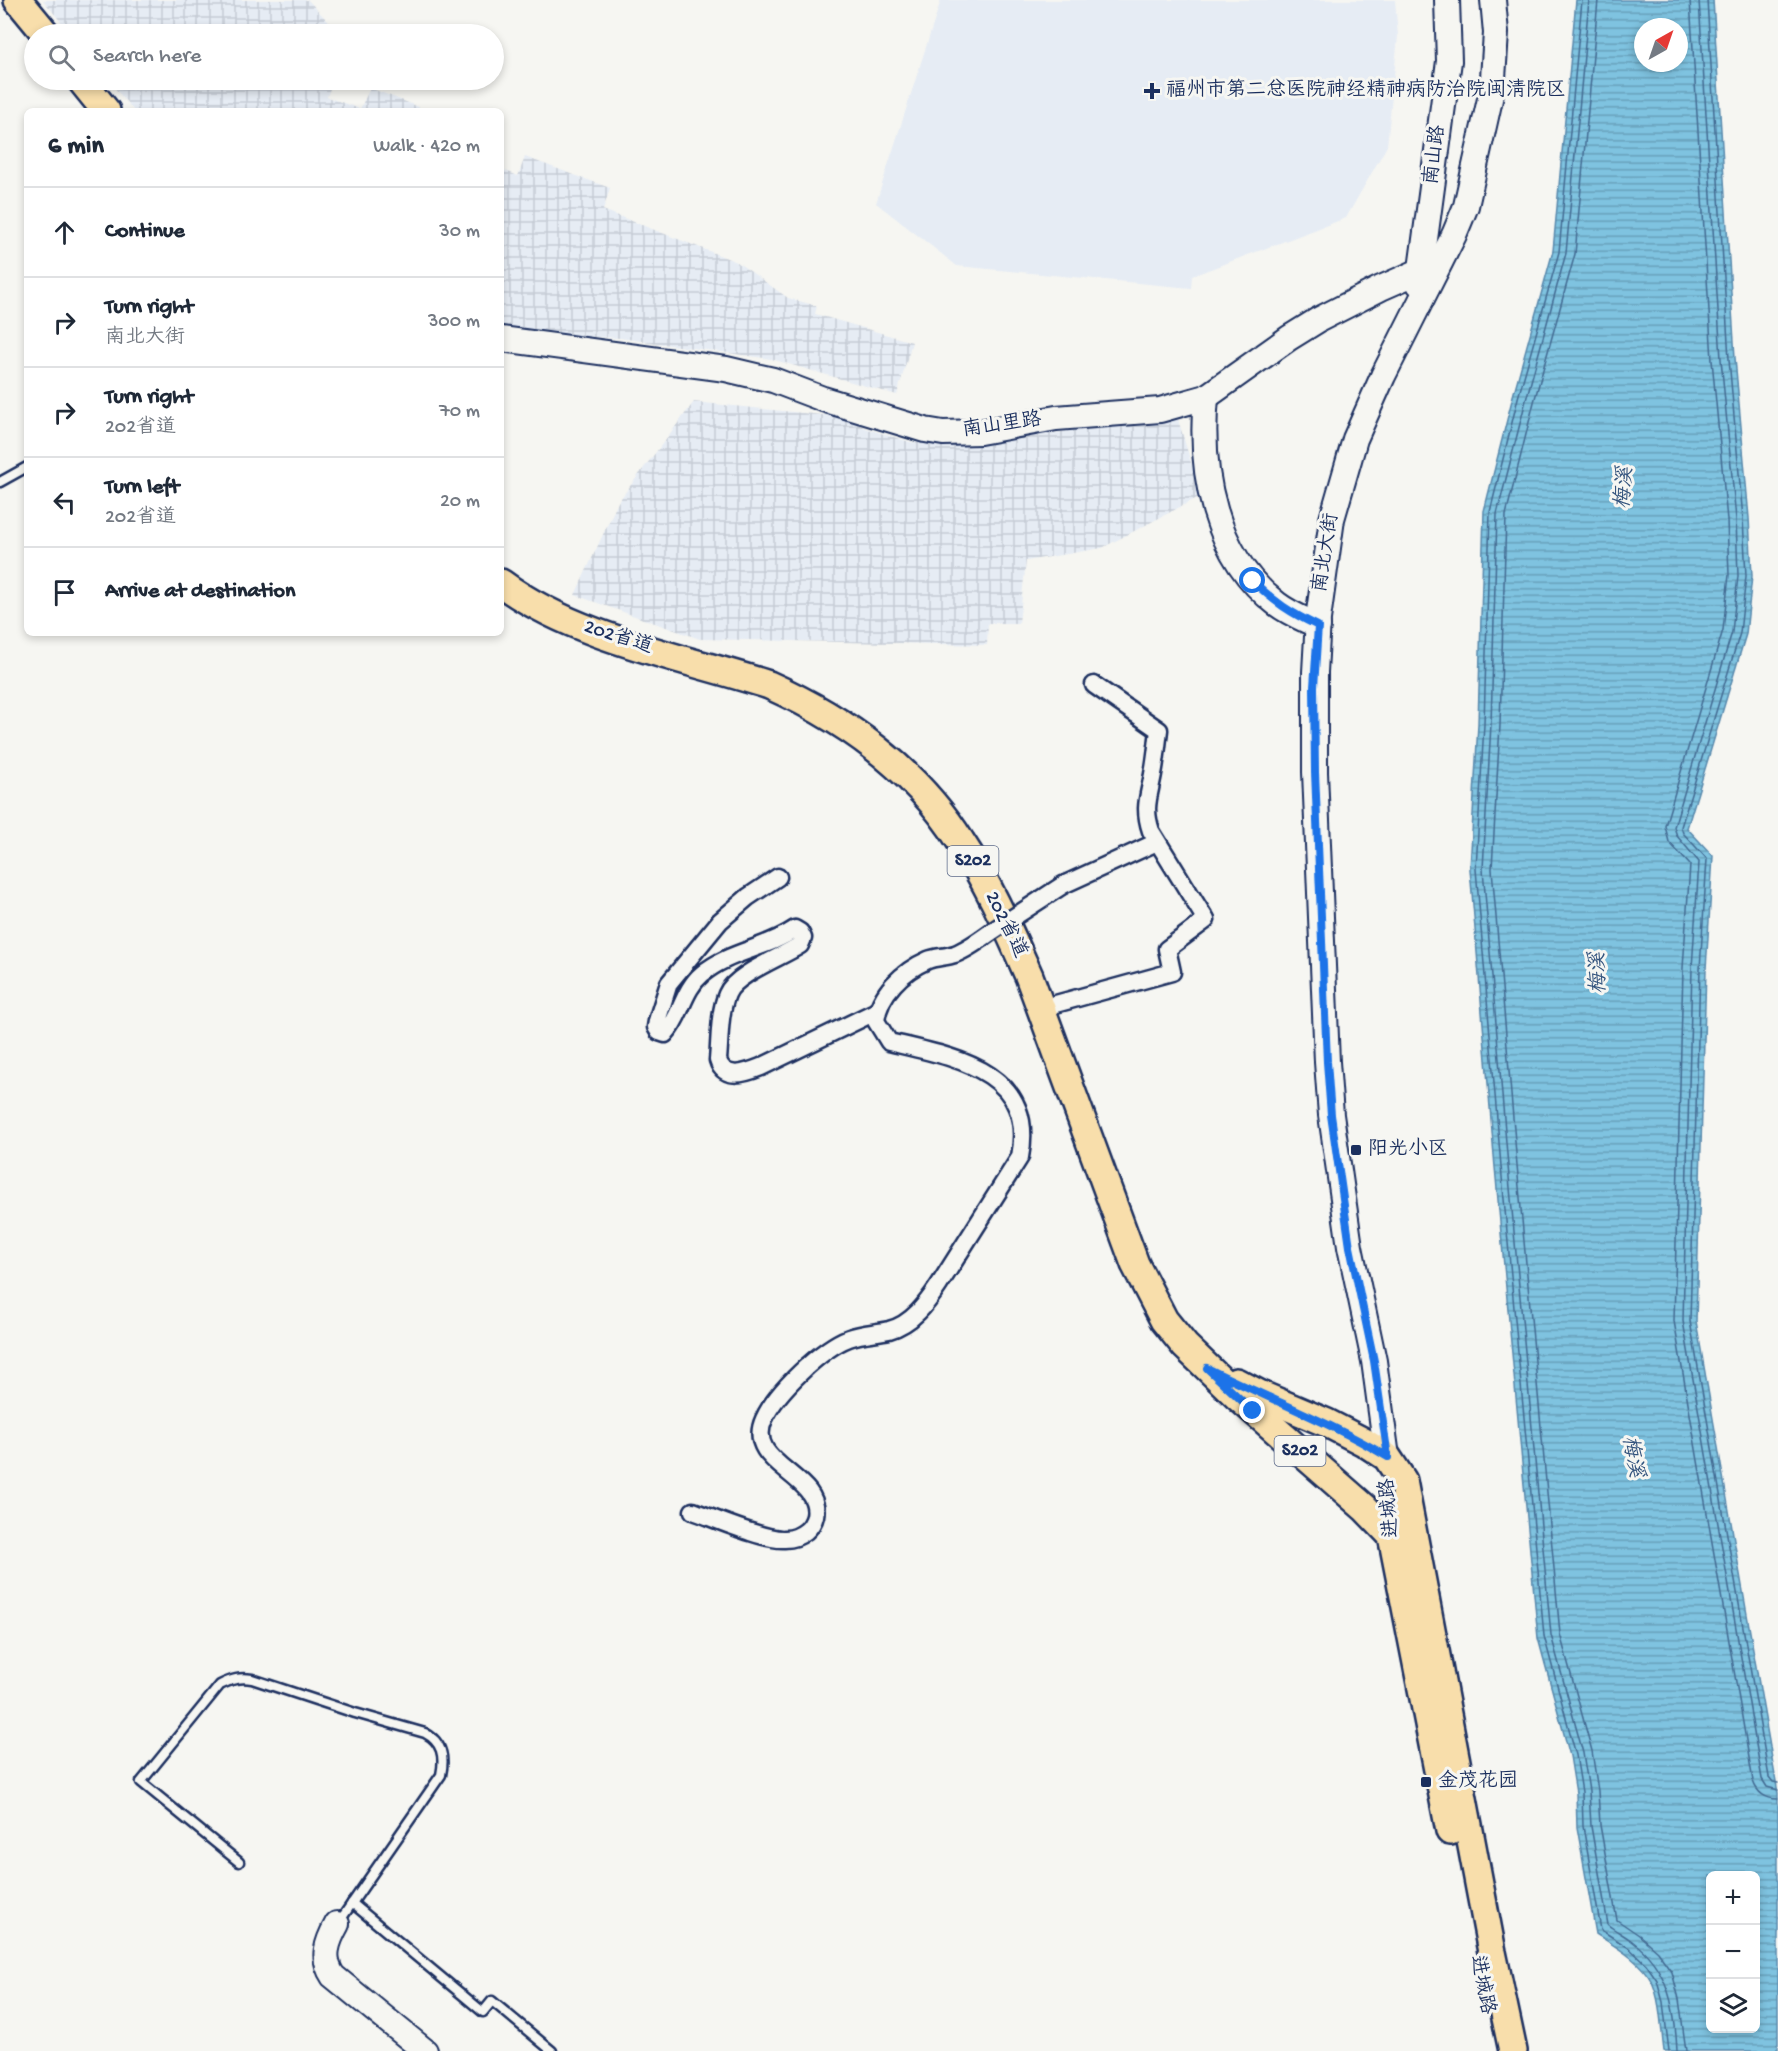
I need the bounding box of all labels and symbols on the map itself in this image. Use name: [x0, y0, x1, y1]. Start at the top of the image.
north arrow: [1634, 18, 1688, 72]
place label: 福州市第二总医院神经精神病防治院闽清院区: [1166, 78, 1566, 103]
marker: 福州市第二总医院神经精神病防治院闽清院区: [1143, 82, 1161, 100]
street label: 南山路: [1419, 123, 1451, 186]
street label: 南山里路: [961, 407, 1044, 443]
water label: 梅溪: [1611, 465, 1640, 510]
street label: 南北大街: [1307, 511, 1345, 594]
route start: [1239, 567, 1265, 593]
street label: 202省道: [581, 614, 656, 660]
road number: S202: [948, 846, 998, 876]
street label: 202省道: [979, 887, 1033, 962]
water label: 梅溪: [1586, 951, 1613, 994]
place label: 阳光小区: [1368, 1137, 1448, 1162]
marker: 阳光小区: [1349, 1143, 1363, 1157]
route end: [1239, 1397, 1265, 1423]
water label: 梅溪: [1615, 1434, 1648, 1481]
road number: S202: [1274, 1436, 1326, 1466]
street label: 进城路: [1375, 1476, 1405, 1539]
place label: 金茂花园: [1438, 1769, 1518, 1794]
marker: 金茂花园: [1419, 1775, 1433, 1789]
street label: 进城路: [1464, 1953, 1500, 2018]

